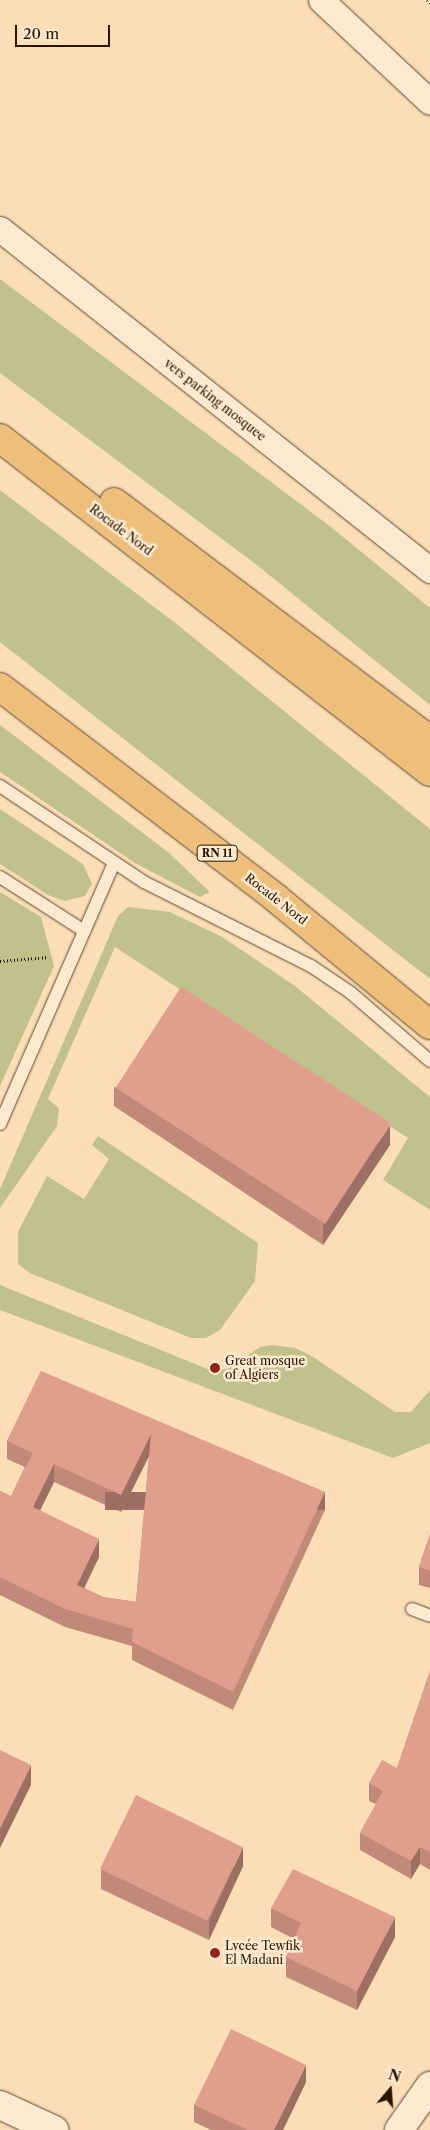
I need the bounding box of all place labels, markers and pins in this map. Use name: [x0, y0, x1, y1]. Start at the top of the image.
place label: Great mosque of Algiers: [225, 1354, 305, 1382]
marker: Great mosque of Algiers: [209, 1362, 221, 1374]
place label: Lycée Tewfik El Madani: [225, 1939, 300, 1967]
marker: Lycée Tewfik El Madani: [209, 1947, 221, 1959]

